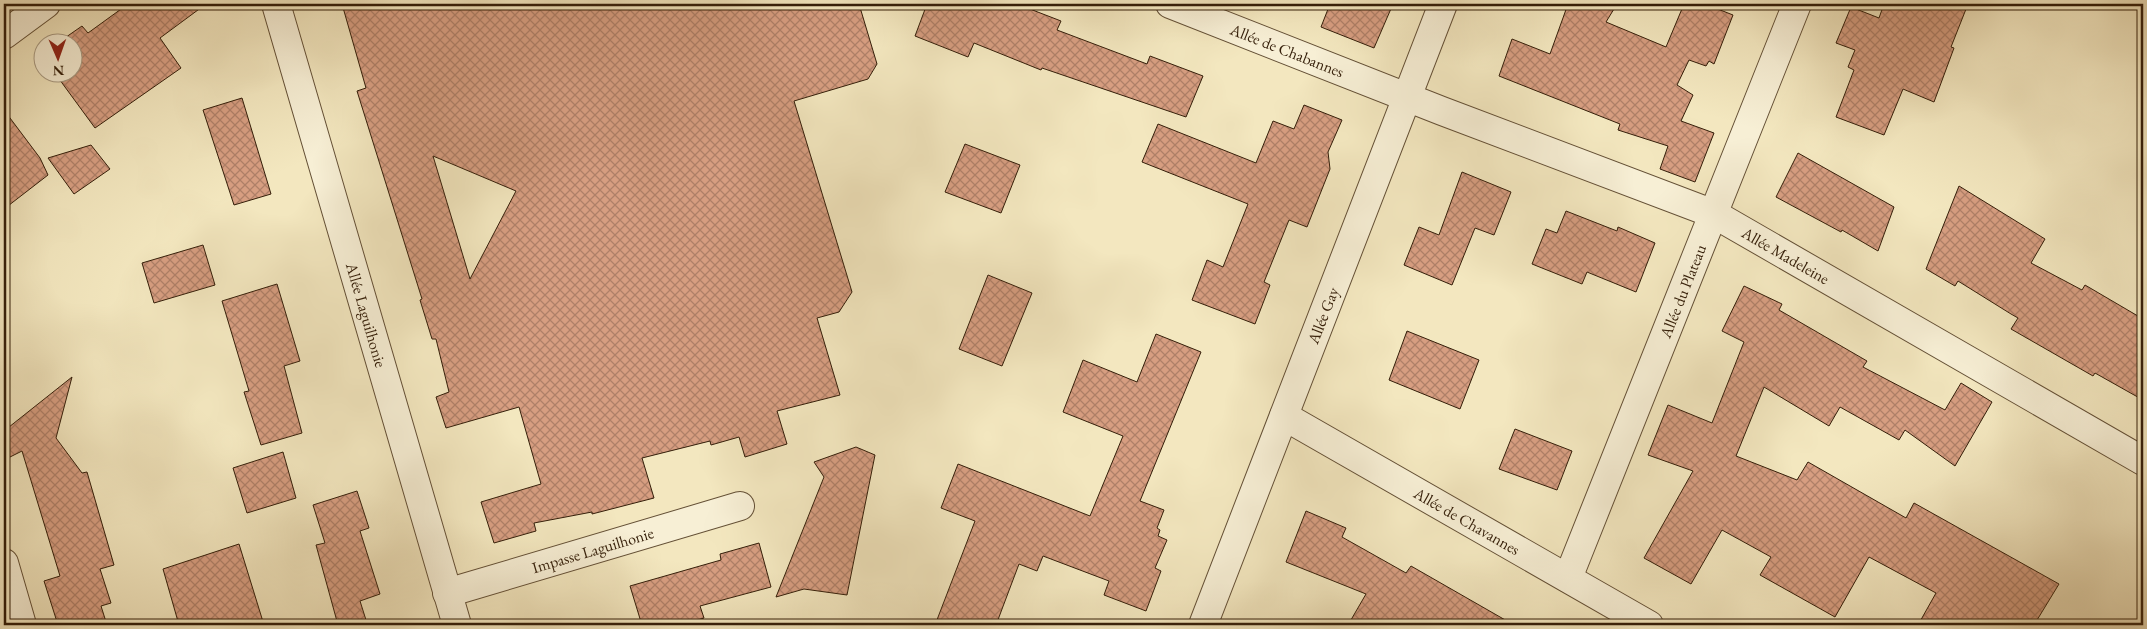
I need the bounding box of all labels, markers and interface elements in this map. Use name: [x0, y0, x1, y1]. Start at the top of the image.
street label: Allée de Chabannes: [1226, 18, 1347, 82]
north arrow: [32, 32, 82, 82]
text: N: [52, 62, 64, 80]
street label: Allée Madeleine: [1737, 221, 1833, 289]
street label: Allée du Plateau: [1654, 240, 1711, 342]
street label: Allée Laguilhonie: [341, 259, 392, 370]
street label: Allée Gay: [1302, 283, 1344, 348]
street label: Allée de Chavannes: [1409, 482, 1524, 560]
street label: Impasse Laguilhonie: [529, 522, 656, 578]

